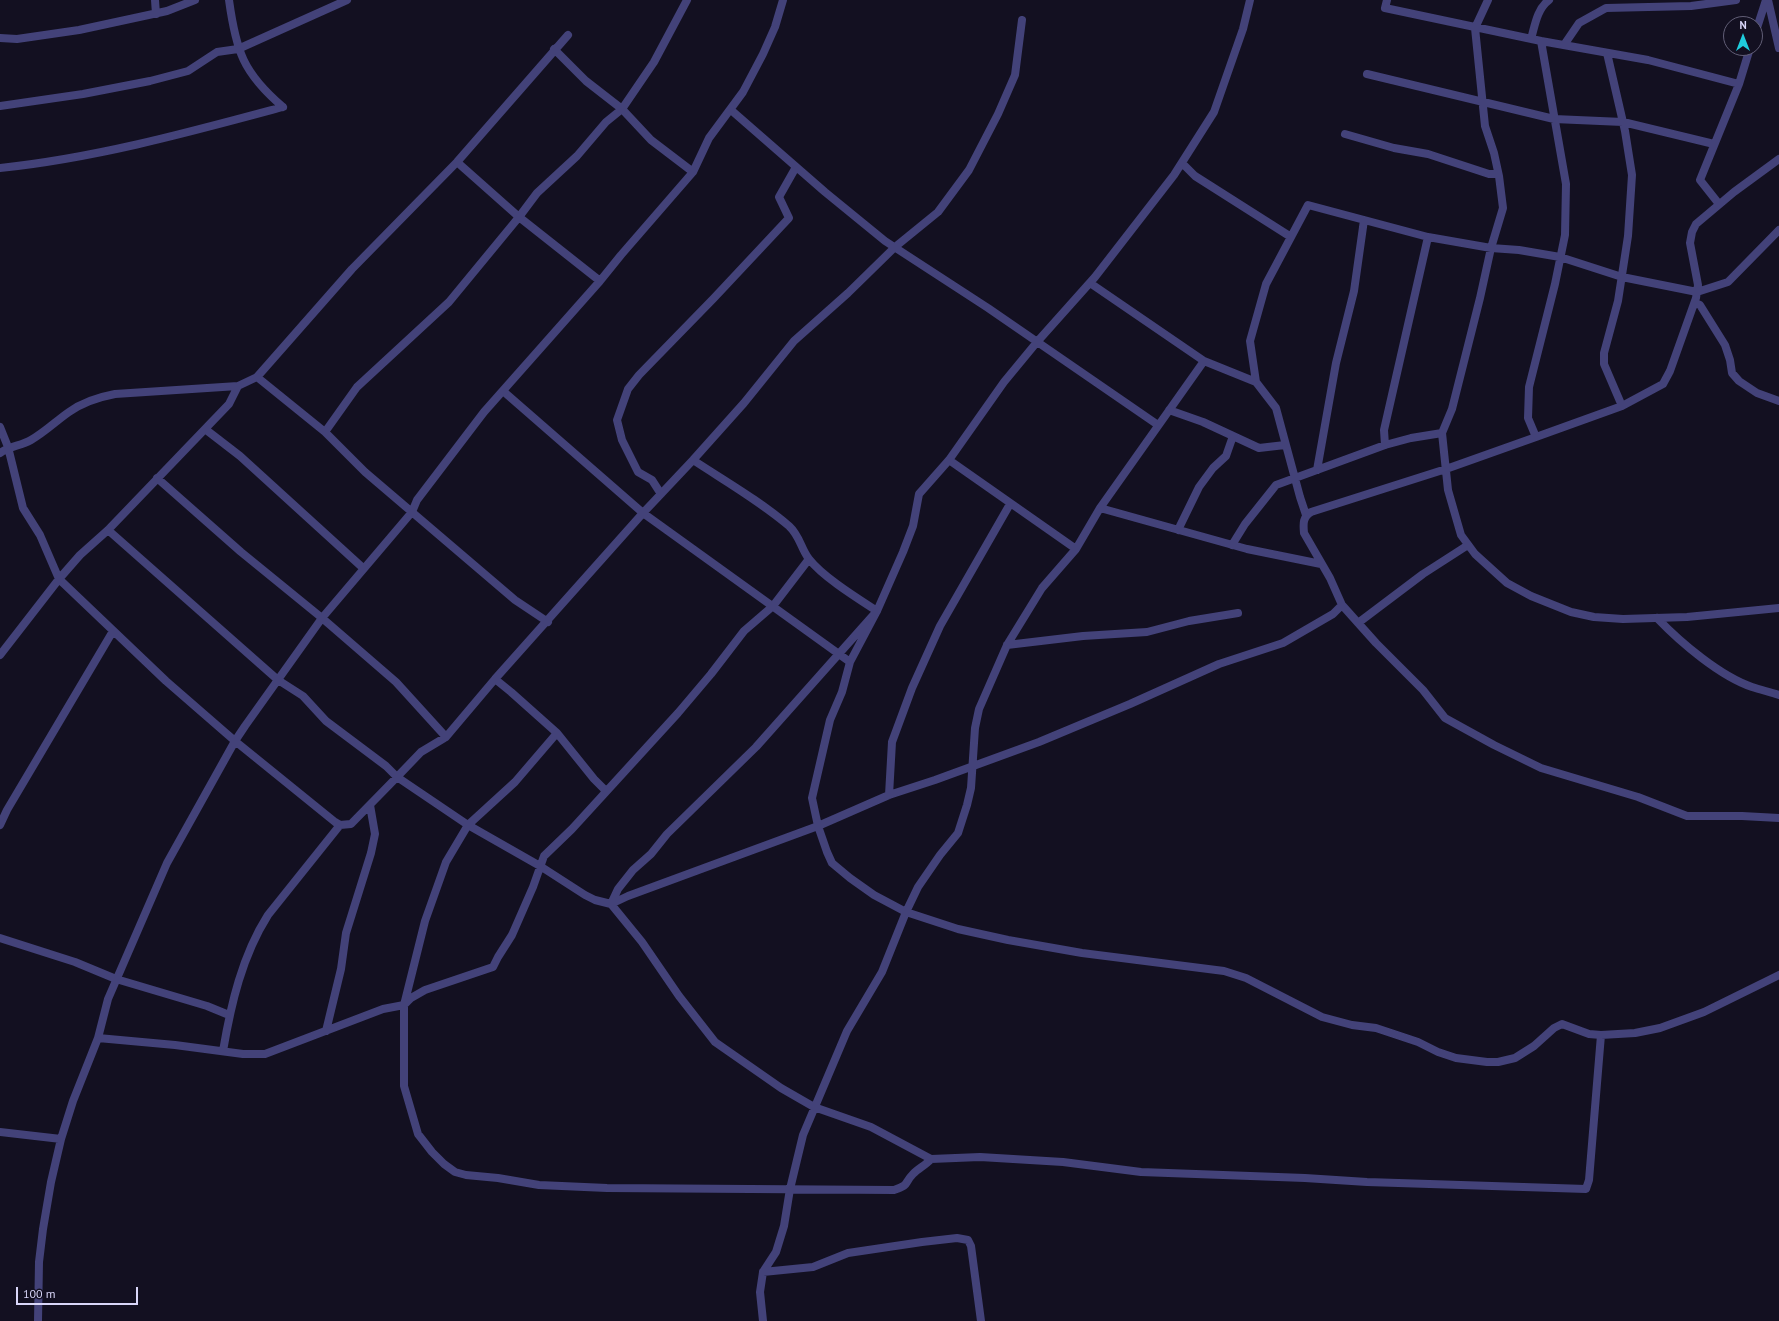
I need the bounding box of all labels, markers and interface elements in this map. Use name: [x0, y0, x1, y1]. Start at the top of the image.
north arrow: [1723, 16, 1763, 56]
text: N: [1739, 18, 1747, 32]
scale bar: [18, 1279, 140, 1305]
text: 100 m: [23, 1286, 56, 1301]

